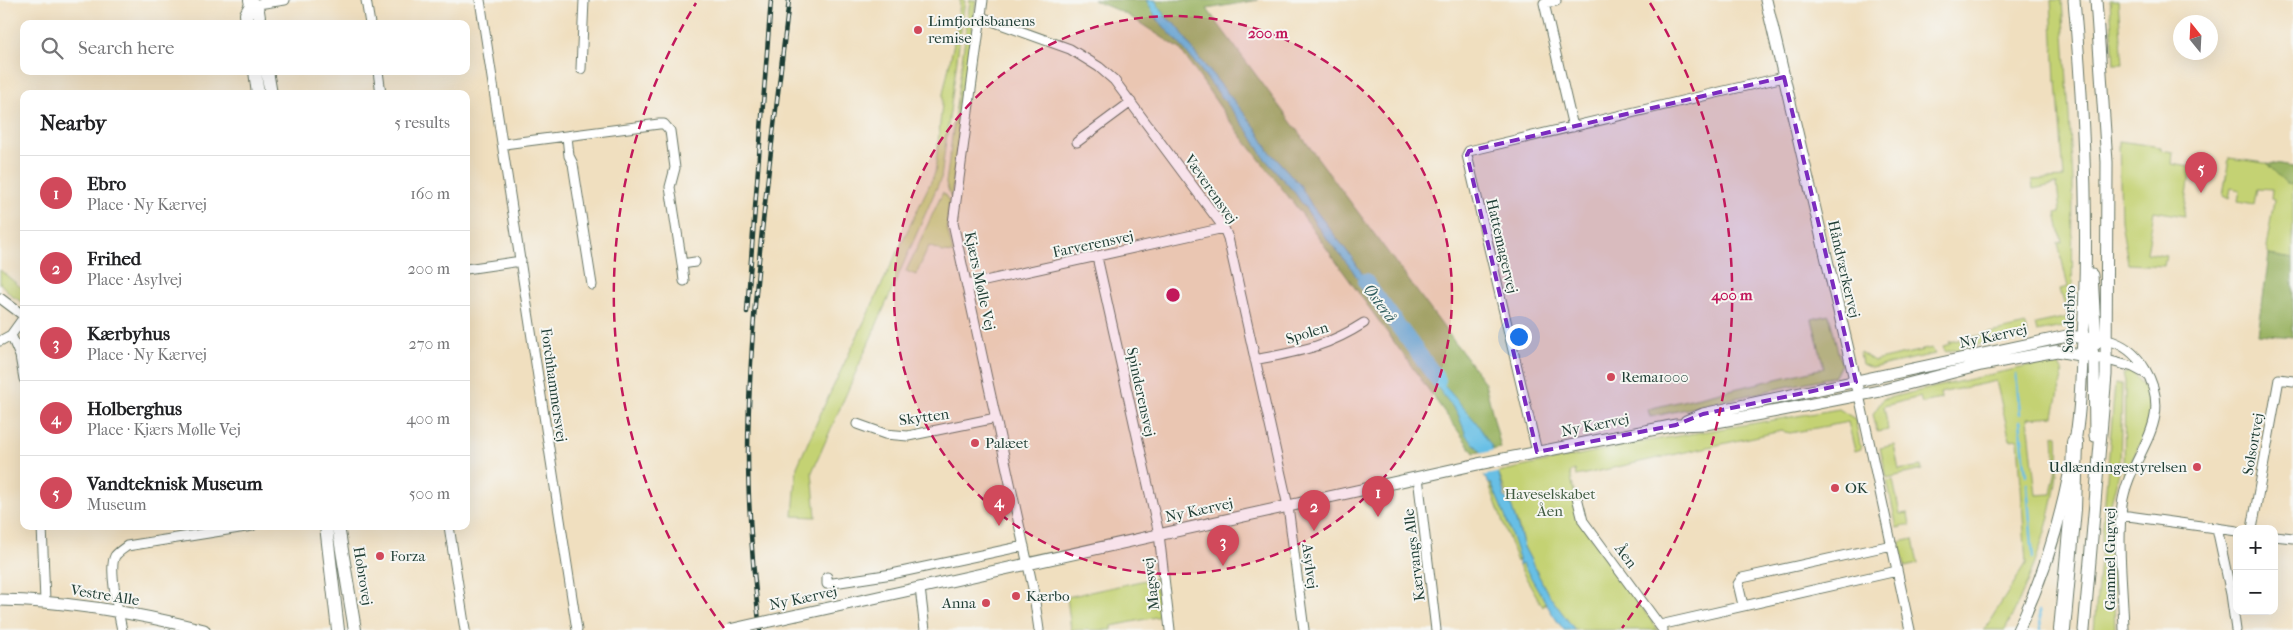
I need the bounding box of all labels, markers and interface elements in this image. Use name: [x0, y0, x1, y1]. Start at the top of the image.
place label: Limfjordsbanens remise: [928, 12, 1036, 47]
north arrow: [2173, 15, 2218, 60]
search box: [20, 20, 470, 75]
marker: Limfjordsbanens remise: [912, 24, 924, 36]
text: 200 m: [1248, 24, 1288, 42]
icon: search: [38, 34, 66, 62]
text: Search here: [78, 37, 174, 59]
text: Nearby: [40, 111, 106, 135]
text: 5 results: [394, 113, 450, 132]
street label: Væverensvej: [1180, 150, 1241, 227]
pin: 5: [2185, 152, 2217, 193]
text: Ebro: [87, 173, 126, 195]
text: 1: [53, 184, 59, 203]
text: 160 m: [410, 184, 450, 203]
text: Place · Ny Kærvej: [87, 195, 207, 214]
street label: Hattemagervej: [1482, 197, 1522, 295]
street label: Håndværkervej: [1824, 218, 1864, 320]
street label: Farverensvej: [1051, 227, 1135, 261]
street label: Kjærs Mølle Vej: [961, 230, 999, 332]
text: Frihed: [87, 248, 141, 270]
text: 2: [52, 259, 60, 278]
text: 200 m: [407, 259, 450, 278]
text: Place · Asylvej: [87, 270, 182, 289]
water label: Østerå: [1359, 280, 1401, 326]
street label: Sønderbro: [2059, 285, 2079, 353]
centre of rings: [1164, 286, 1182, 304]
text: 400 m: [1710, 286, 1753, 304]
street label: Spolen: [1284, 318, 1331, 348]
street label: Ny Kærvej: [1957, 320, 2029, 352]
text: Kærbyhus: [87, 323, 170, 345]
your location: [1506, 324, 1532, 350]
street label: Forchhammersvej: [537, 327, 571, 443]
text: 3: [53, 334, 59, 353]
text: 270 m: [409, 334, 450, 353]
text: Place · Ny Kærvej: [87, 345, 207, 364]
street label: Spinderensvej: [1123, 346, 1159, 438]
place label: Rema1000: [1621, 368, 1689, 386]
marker: Rema1000: [1605, 371, 1617, 383]
text: Holberghus: [87, 398, 182, 420]
street label: Skytten: [898, 405, 950, 429]
text: 4: [51, 409, 61, 428]
text: 400 m: [406, 409, 450, 428]
street label: Ny Kærvej: [1560, 410, 1630, 440]
street label: Solsortvej: [2239, 412, 2267, 476]
text: Place · Kjærs Mølle Vej: [87, 420, 241, 439]
place label: Palæet: [985, 434, 1029, 452]
marker: Palæet: [969, 437, 981, 449]
place label: Udlændingestyrelsen: [2049, 458, 2187, 476]
marker: Udlændingestyrelsen: [2191, 461, 2203, 473]
text: Vandteknisk Museum: [87, 473, 263, 495]
pin: 1: [1362, 476, 1394, 517]
place label: OK: [1845, 479, 1869, 497]
marker: OK: [1829, 482, 1841, 494]
text: 5: [53, 484, 59, 503]
text: 500 m: [409, 484, 450, 503]
pin: 4: [983, 485, 1015, 526]
park label: Haveselskabet Åen: [1505, 485, 1596, 520]
pin: 2: [1298, 490, 1330, 531]
street label: Ny Kærvej: [1163, 494, 1235, 526]
text: Museum: [87, 495, 147, 514]
street label: Kærvangs Alle: [1399, 507, 1429, 602]
street label: Gammel Gugvej: [2101, 508, 2119, 610]
pin: 3: [1207, 525, 1239, 566]
map controls: [2233, 525, 2278, 615]
button: +: [2233, 525, 2278, 570]
street label: Åen: [1611, 539, 1641, 572]
street label: Asylvej: [1298, 541, 1322, 590]
street label: Hobrovej: [349, 545, 377, 607]
place label: Forza: [390, 547, 426, 565]
marker: Forza: [374, 550, 386, 562]
street label: Magsvej: [1139, 557, 1163, 611]
button: −: [2233, 570, 2278, 615]
street label: Vestre Alle: [68, 581, 141, 609]
street label: Ny Kærvej: [767, 582, 839, 614]
place label: Kærbo: [1026, 587, 1070, 605]
marker: Kærbo: [1010, 590, 1022, 602]
place label: Anna: [941, 594, 977, 612]
marker: Anna: [980, 597, 992, 609]

